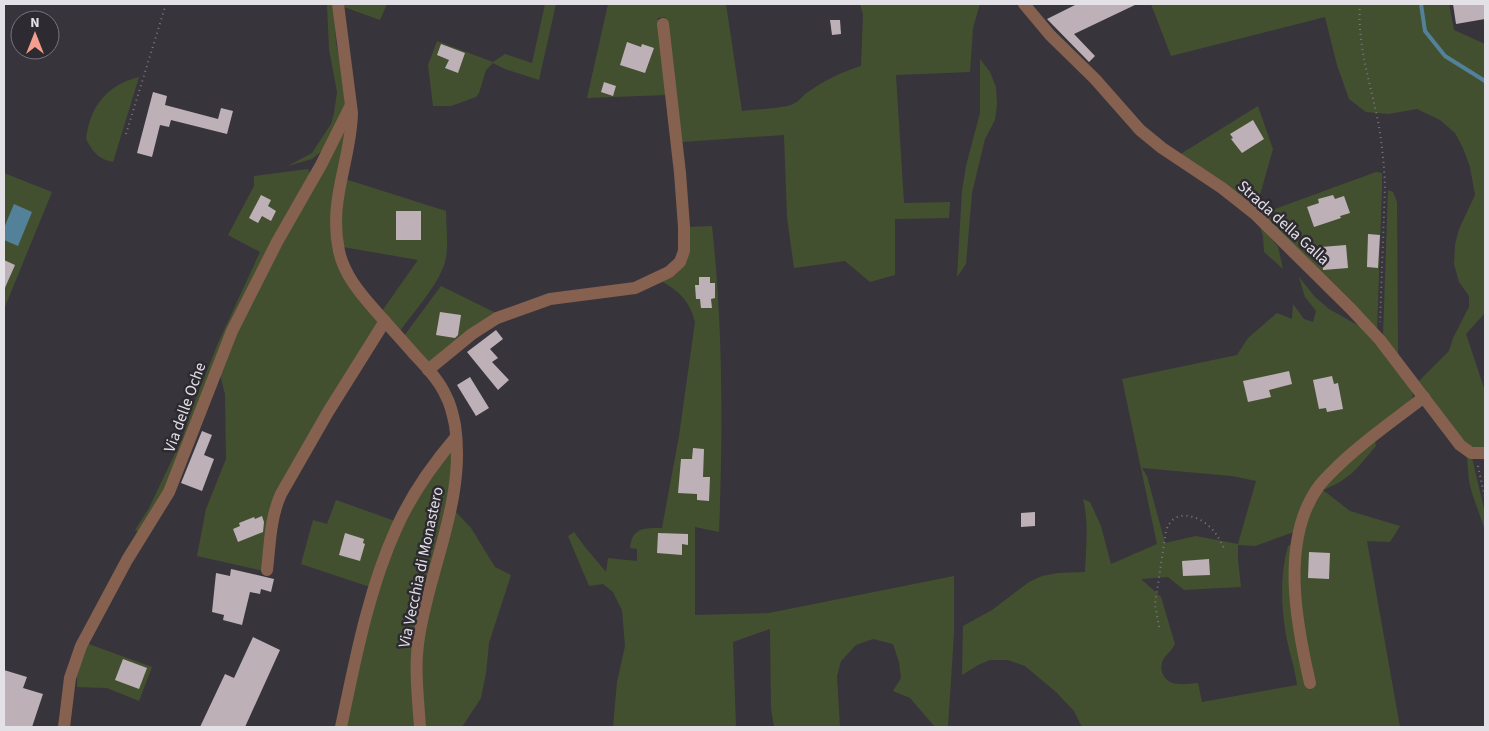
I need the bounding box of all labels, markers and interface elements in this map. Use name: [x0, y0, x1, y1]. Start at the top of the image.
north arrow: [10, 10, 60, 60]
text: N: [30, 13, 40, 33]
street label: Strada della Galla: [1232, 175, 1334, 270]
street label: Via delle Oche: [159, 359, 211, 455]
street label: Via Vecchia di Monastero: [393, 485, 449, 650]

